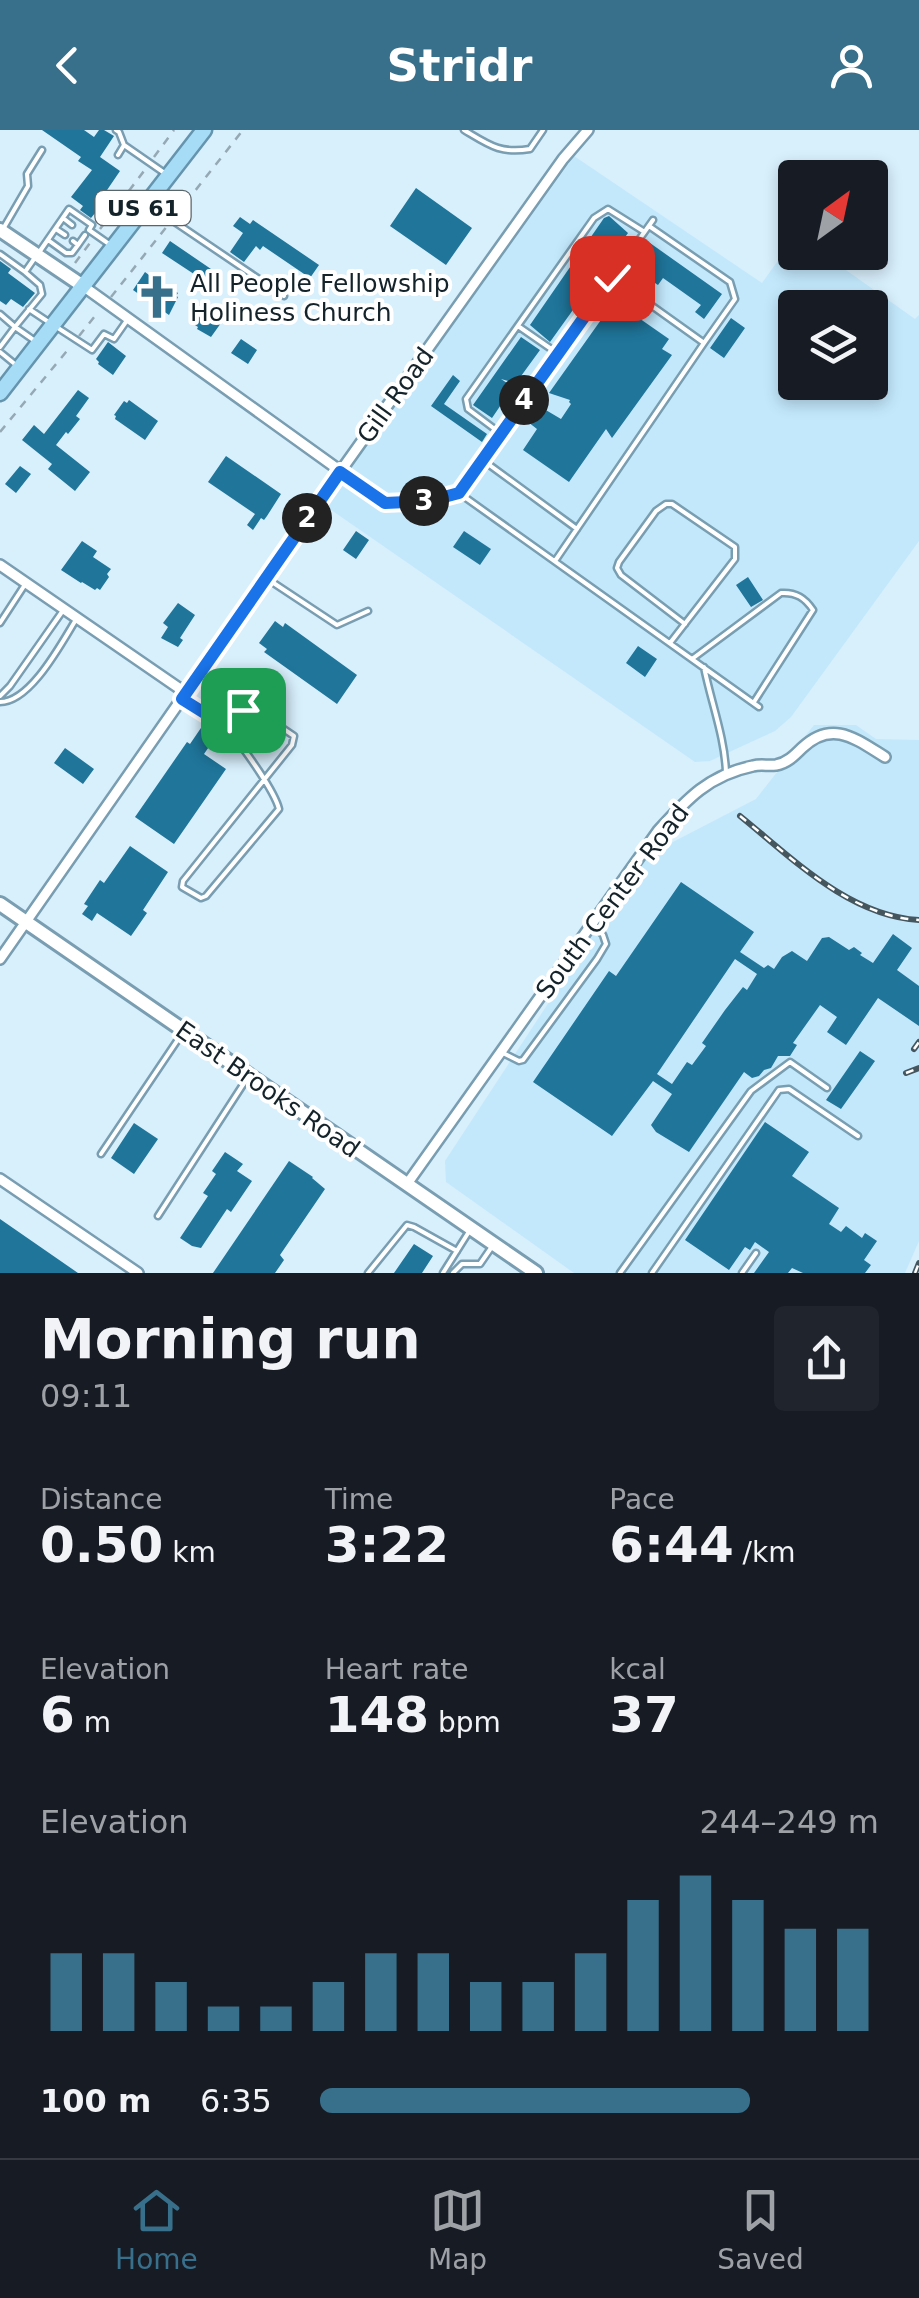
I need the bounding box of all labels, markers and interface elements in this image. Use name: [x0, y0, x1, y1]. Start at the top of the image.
icon: back: [40, 38, 95, 93]
icon: person: [824, 38, 879, 93]
text: Stridr: [387, 39, 532, 92]
north arrow: [778, 160, 888, 270]
map controls: [778, 160, 888, 400]
road number: US 61: [96, 191, 190, 225]
pin: [570, 236, 655, 321]
icon: check: [585, 251, 640, 306]
place label: All People Fellowship Holiness Church: [190, 269, 450, 327]
church icon: All People Fellowship Holiness Church: [133, 273, 181, 321]
button: layers: [778, 290, 888, 400]
street label: Gill Road: [351, 342, 440, 449]
pin: 4: [499, 375, 549, 425]
text: 4: [514, 383, 534, 416]
pin: 3: [399, 476, 449, 526]
text: 3: [414, 484, 434, 517]
pin: 2: [282, 493, 332, 543]
text: 2: [297, 501, 317, 534]
pin: [201, 668, 286, 753]
icon: arrive: [216, 683, 271, 738]
street label: South Center Road: [530, 799, 695, 1004]
street label: East Brooks Road: [170, 1015, 365, 1164]
button: share: [774, 1306, 879, 1411]
text: Morning run: [40, 1307, 421, 1371]
text: 09:11: [40, 1377, 132, 1415]
text: Distance: [40, 1483, 162, 1516]
text: Time: [325, 1483, 393, 1516]
text: Pace: [609, 1483, 675, 1516]
text: 0.50: [40, 1516, 163, 1574]
text: 3:22: [325, 1516, 449, 1574]
text: 6:44: [609, 1516, 734, 1574]
text: km: [163, 1536, 216, 1569]
text: /km: [734, 1536, 796, 1569]
text: Elevation: [40, 1653, 170, 1686]
text: Heart rate: [325, 1653, 468, 1686]
text: kcal: [609, 1653, 666, 1686]
text: 6: [40, 1686, 75, 1744]
text: 148: [325, 1686, 429, 1744]
text: 37: [609, 1686, 679, 1744]
text: m: [75, 1706, 111, 1739]
text: bpm: [429, 1706, 501, 1739]
text: Elevation: [40, 1803, 189, 1841]
text: 244–249 m: [700, 1803, 879, 1841]
text: 100 m: [40, 2082, 151, 2120]
text: 6:35: [200, 2082, 272, 2120]
tab: Home: [115, 2183, 198, 2276]
tab: Map: [428, 2183, 487, 2276]
tab: Saved: [717, 2183, 804, 2276]

